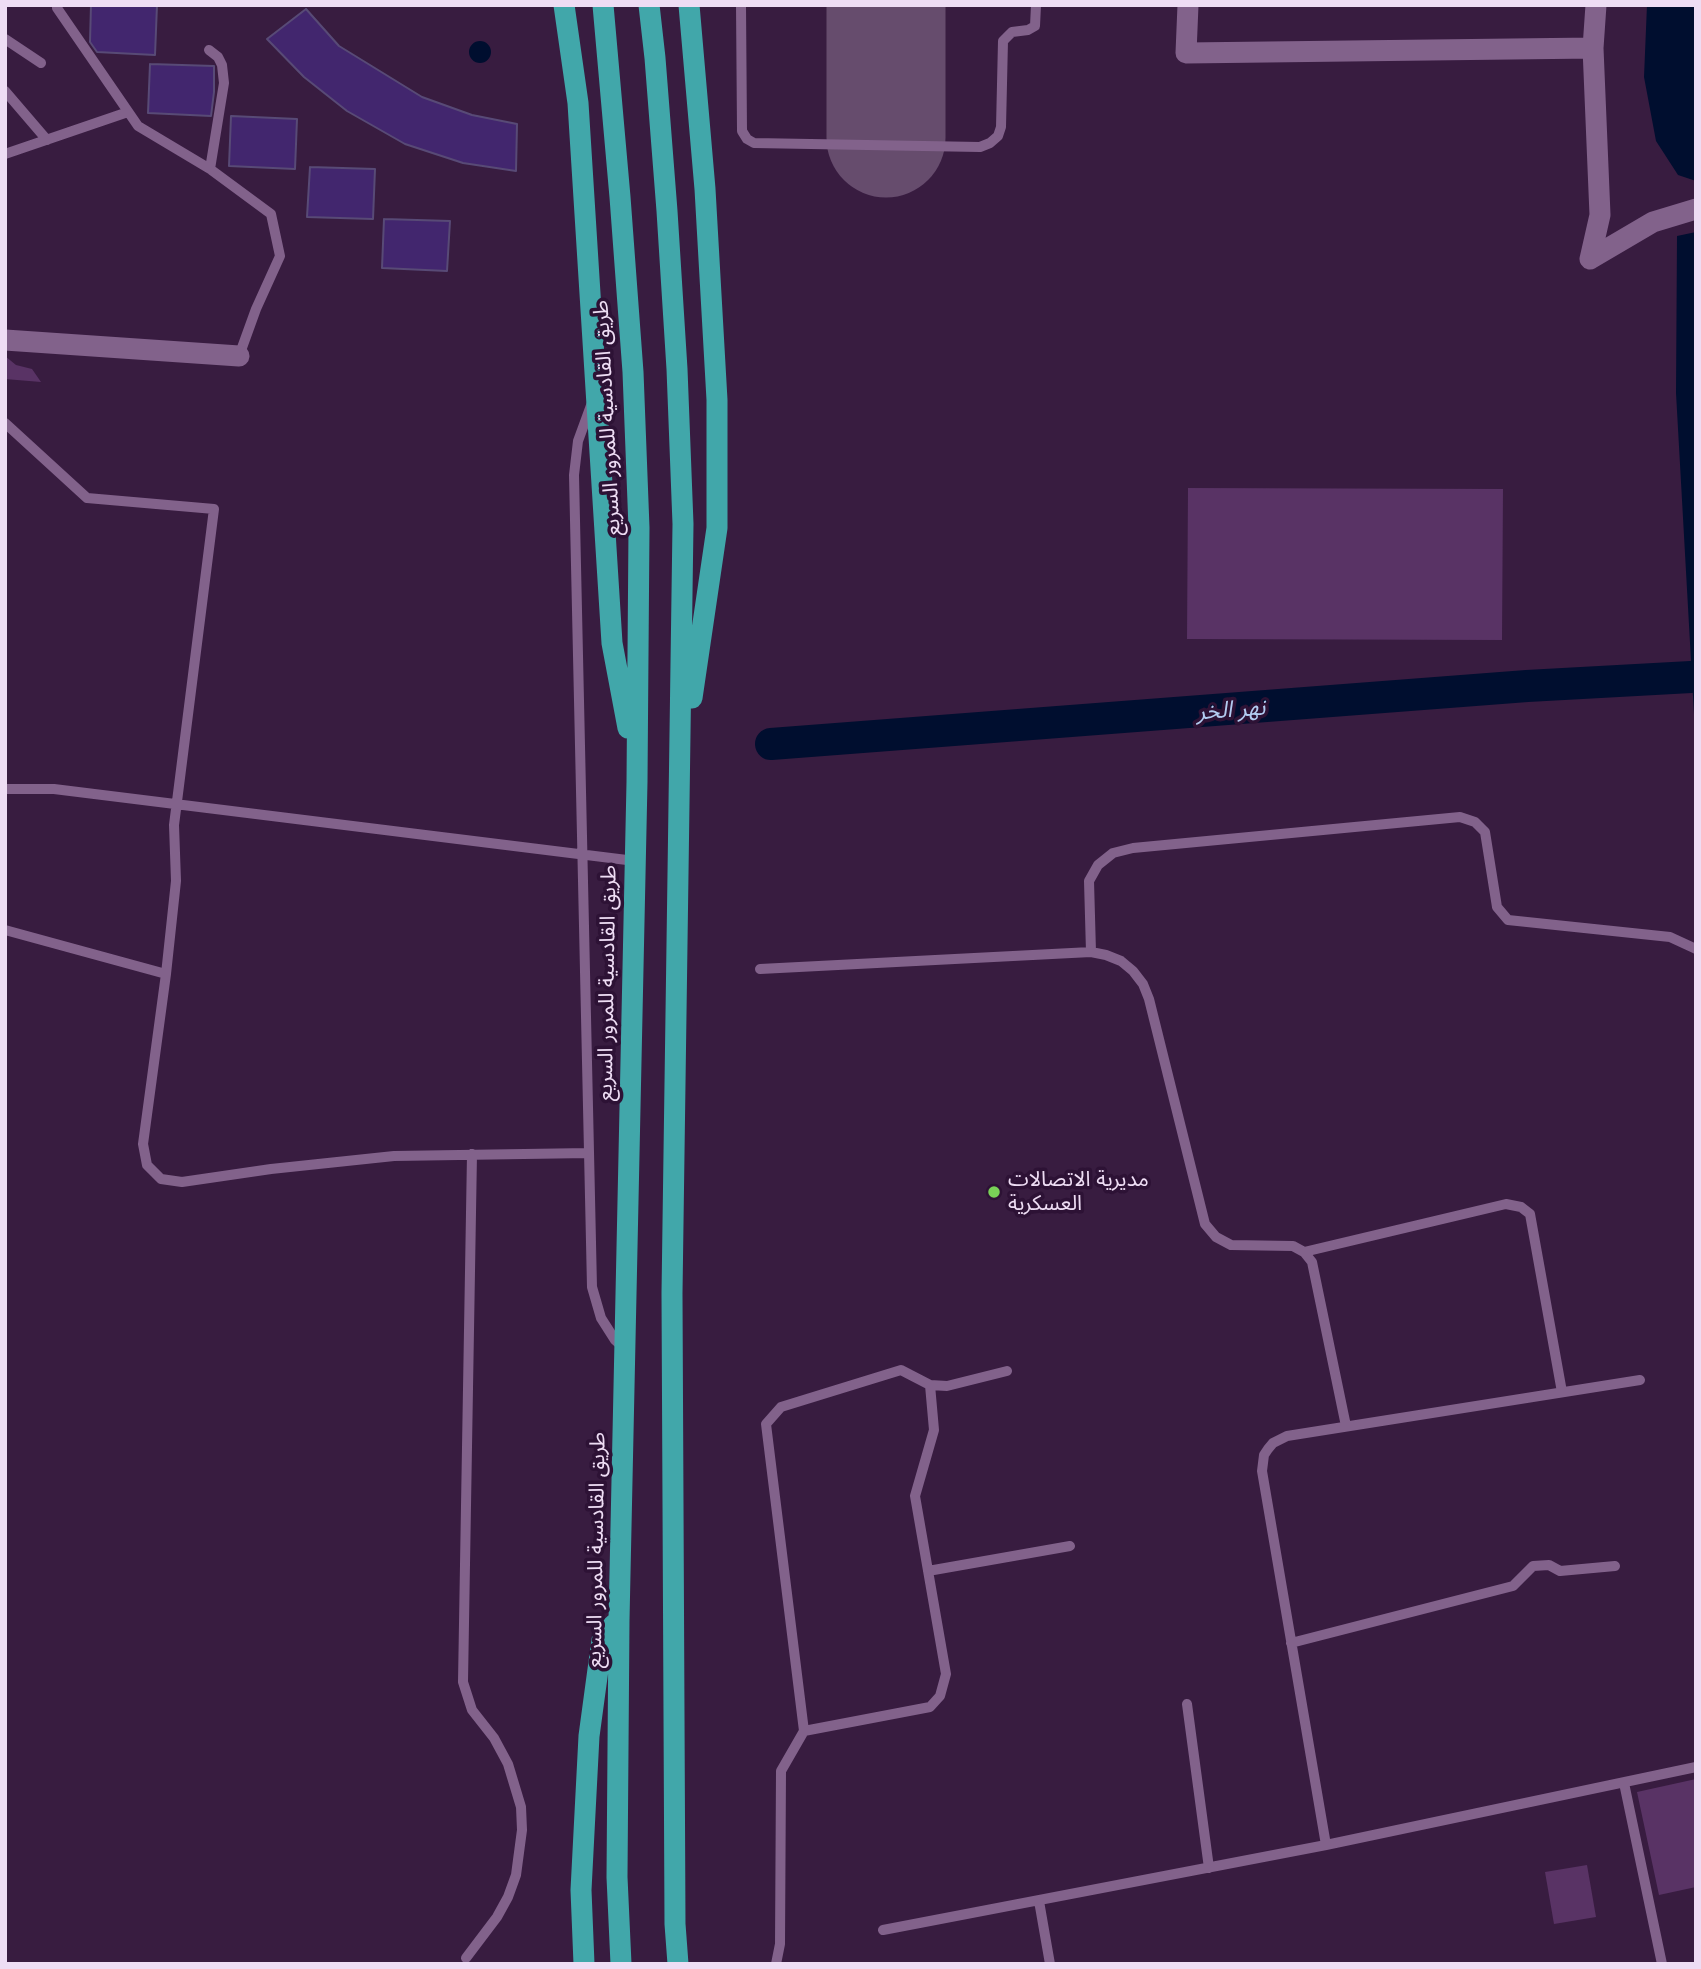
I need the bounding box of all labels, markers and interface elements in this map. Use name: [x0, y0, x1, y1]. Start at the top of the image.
street label: طريق القادسية للمرور السريع: [589, 299, 627, 537]
water label: نهر الخر: [1196, 695, 1266, 727]
street label: طريق القادسية للمرور السريع: [593, 865, 623, 1101]
place label: مديرية الاتصالات العسكرية: [1008, 1167, 1149, 1217]
marker: مديرية الاتصالات العسكرية: [986, 1184, 1002, 1200]
street label: طريق القادسية للمرور السريع: [582, 1432, 612, 1668]

